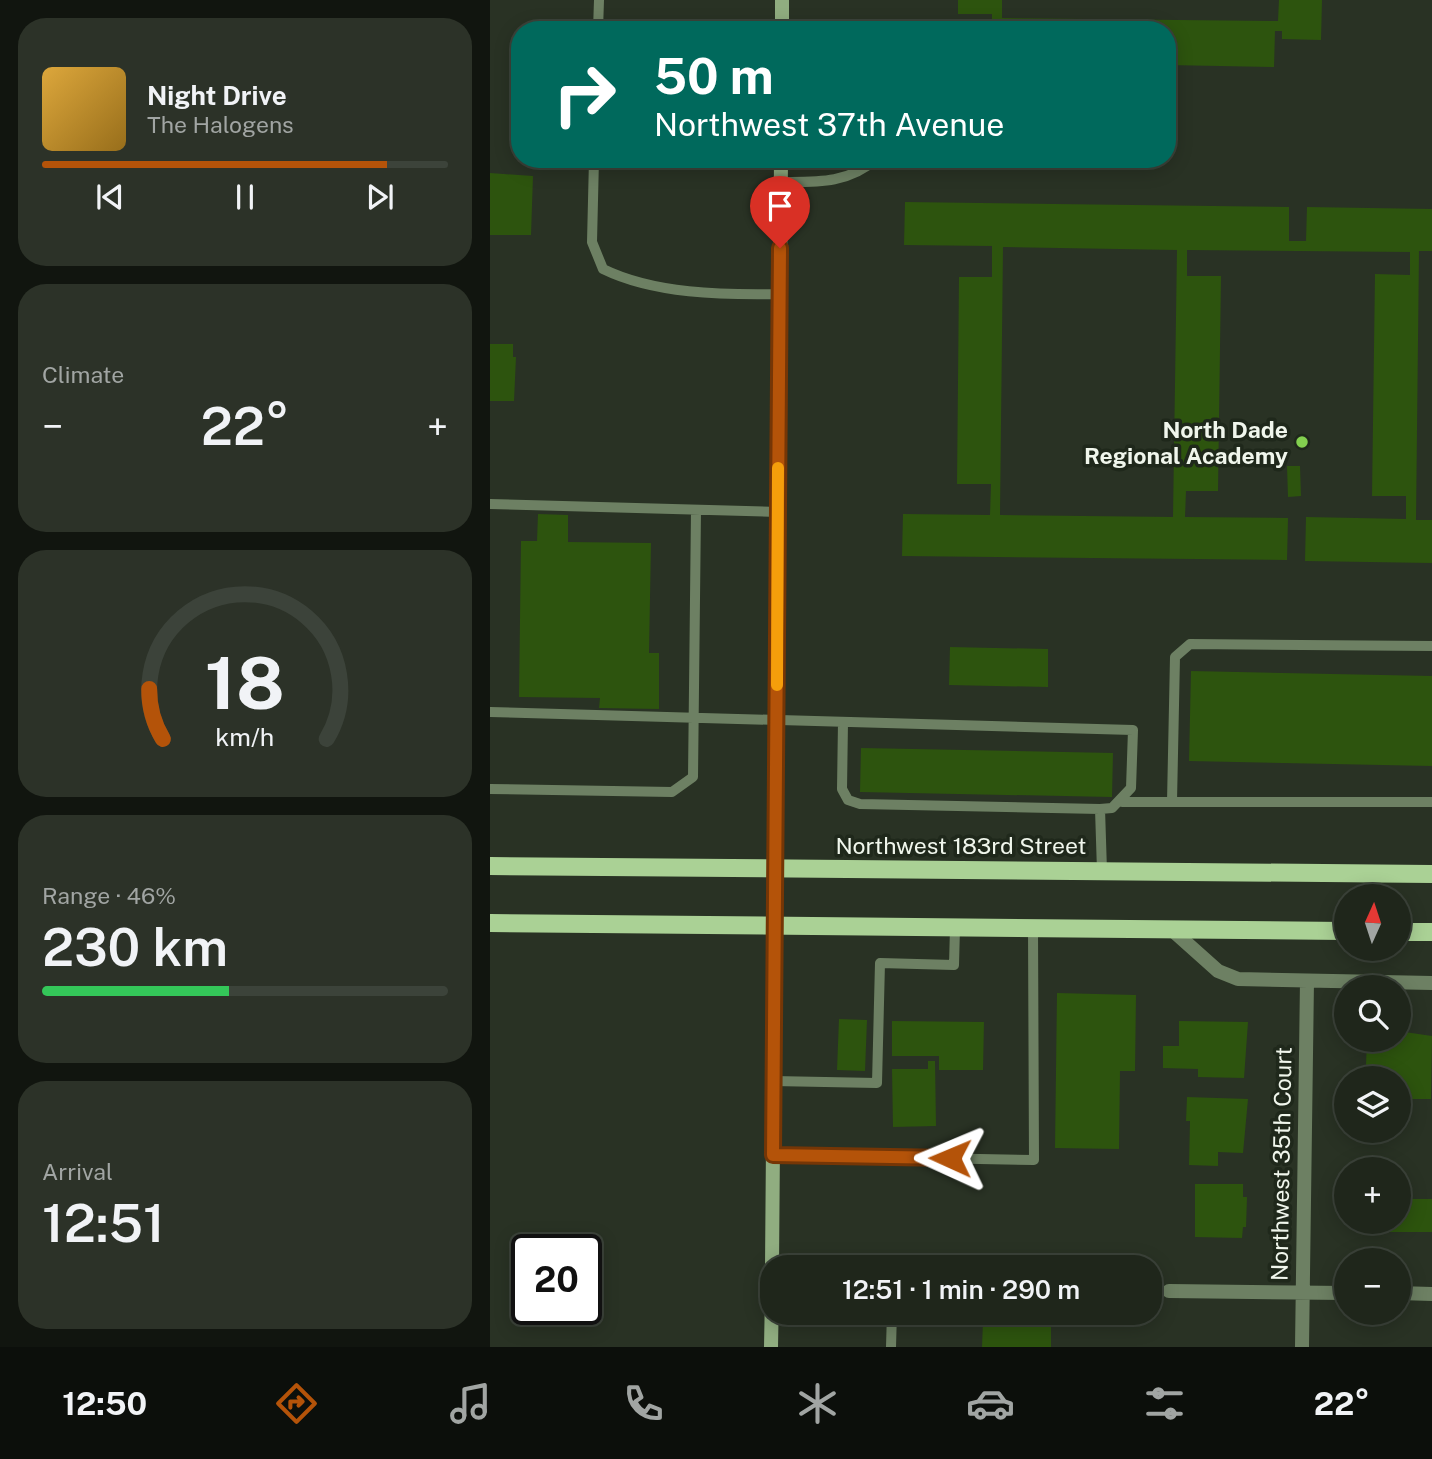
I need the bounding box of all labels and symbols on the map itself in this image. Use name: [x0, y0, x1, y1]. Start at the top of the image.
pin: [750, 176, 810, 248]
place label: North Dade Regional Academy: [1084, 416, 1288, 469]
marker: North Dade Regional Academy: [1294, 434, 1310, 450]
street label: Northwest 183rd Street: [835, 832, 1087, 859]
north arrow: [1334, 884, 1410, 961]
street label: Northwest 35th Court: [1265, 1047, 1297, 1281]
position arrow: [913, 1121, 987, 1195]
speed limit sign: 20: [511, 1234, 602, 1325]

